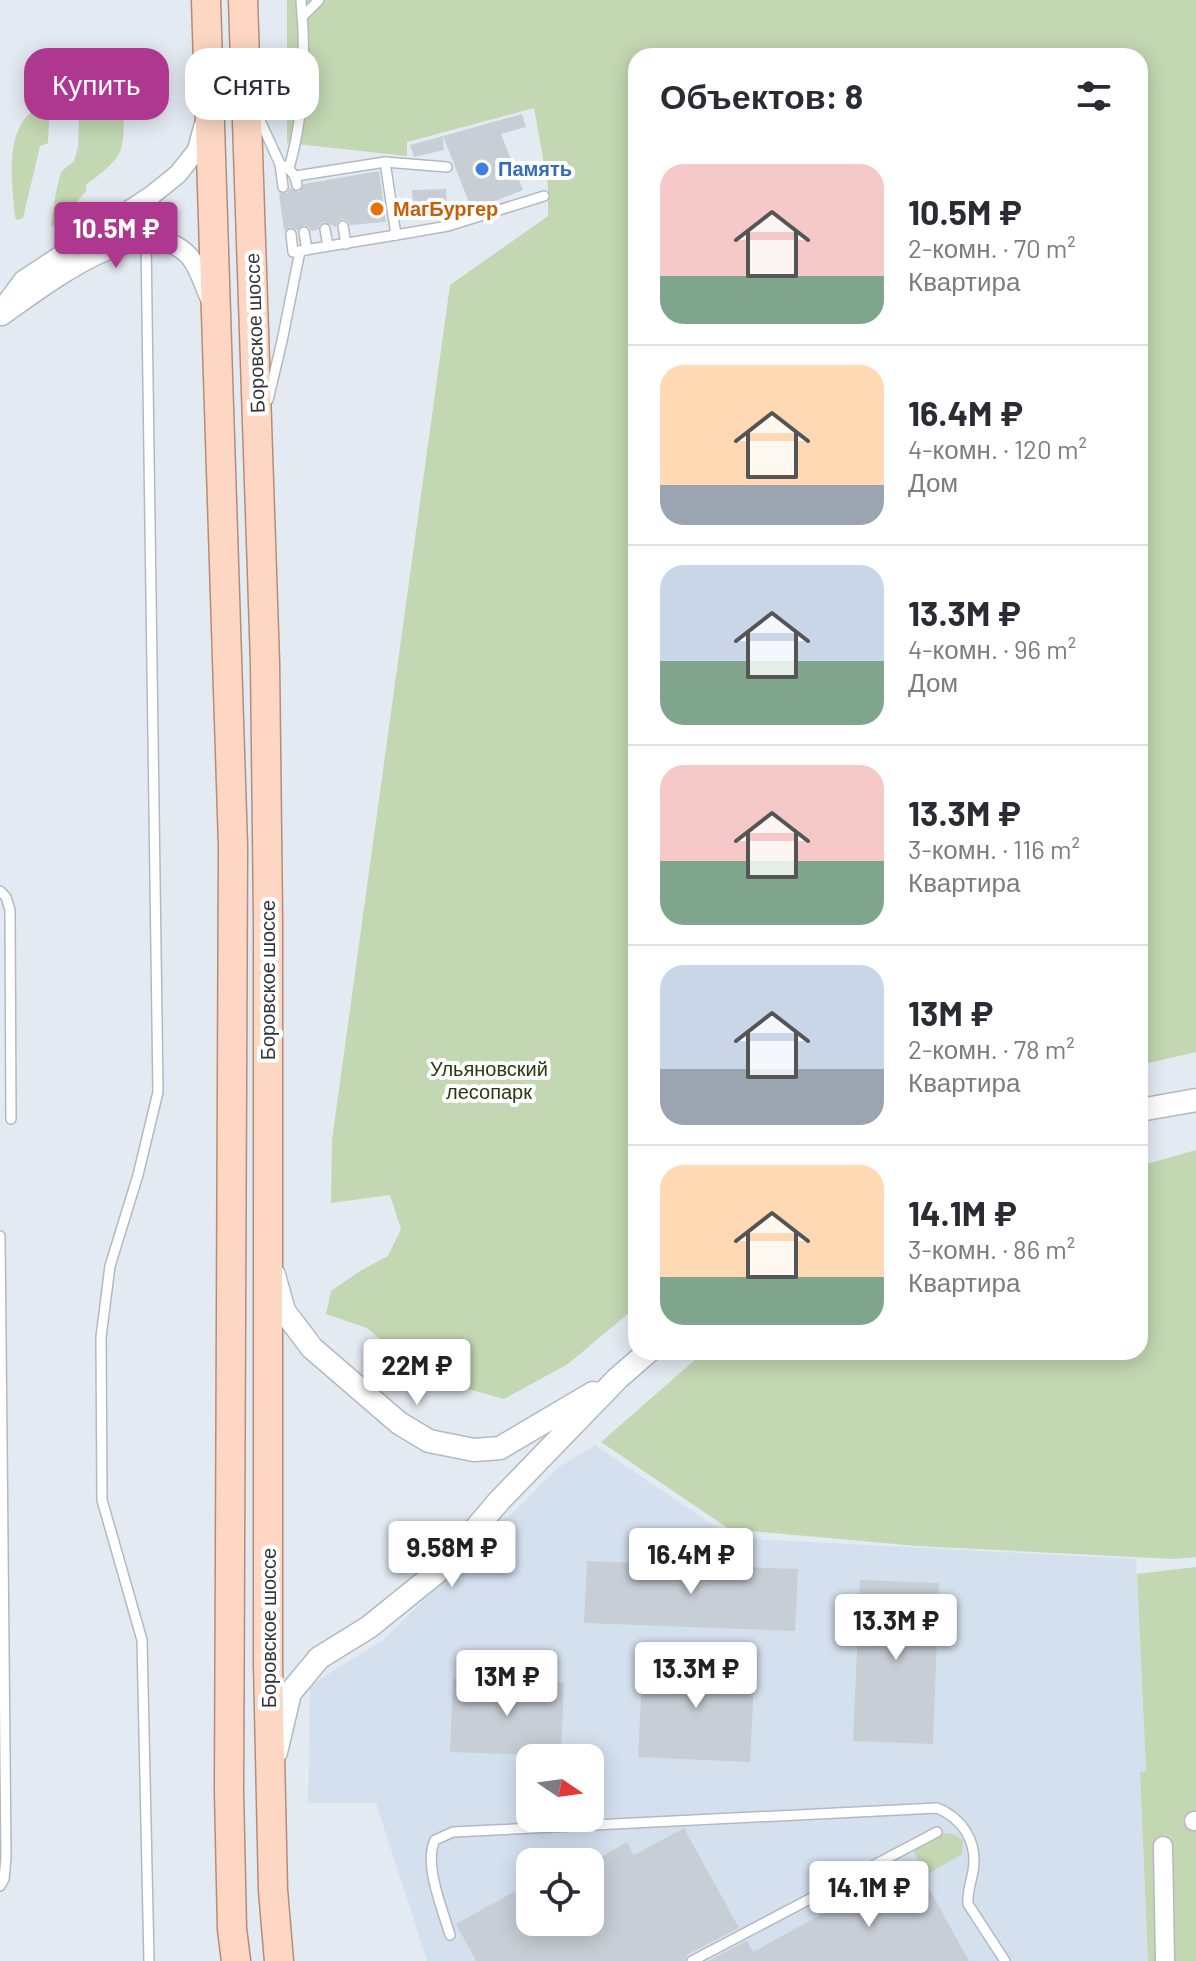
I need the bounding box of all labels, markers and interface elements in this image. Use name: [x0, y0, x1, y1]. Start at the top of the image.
chip: Купить: [24, 48, 169, 120]
chip: Снять: [185, 48, 319, 120]
icon: filters: [1072, 74, 1116, 118]
text: Объектов: 8: [660, 75, 863, 116]
place label: Память: [498, 156, 572, 180]
marker: Память: [473, 160, 491, 178]
text: 10.5M ₽: [908, 191, 1022, 232]
place label: МагБургер: [393, 196, 498, 220]
icon: home: [724, 196, 820, 292]
marker: МагБургер: [368, 200, 386, 218]
pin: 10.5M ₽: [42, 202, 190, 270]
text: 10.5M ₽: [72, 212, 160, 243]
text: 2-комн. · 70 m²: [908, 232, 1076, 263]
street label: Боровское шоссе: [239, 252, 269, 414]
text: Квартира: [908, 265, 1020, 296]
text: 16.4M ₽: [908, 392, 1023, 433]
icon: home: [724, 397, 820, 493]
text: 4-комн. · 120 m²: [908, 433, 1087, 464]
text: Дом: [908, 466, 958, 497]
text: 13.3M ₽: [908, 592, 1021, 633]
icon: home: [724, 597, 820, 693]
text: 4-комн. · 96 m²: [908, 633, 1076, 664]
text: Дом: [908, 666, 958, 697]
text: 13.3M ₽: [908, 792, 1021, 833]
icon: home: [724, 797, 820, 893]
text: 3-комн. · 116 m²: [908, 833, 1080, 864]
text: Квартира: [908, 866, 1020, 897]
street label: Боровское шоссе: [255, 900, 279, 1060]
text: 13M ₽: [908, 992, 993, 1033]
icon: home: [724, 997, 820, 1093]
text: 2-комн. · 78 m²: [908, 1033, 1075, 1064]
park label: Ульяновский лесопарк: [430, 1056, 548, 1103]
text: Квартира: [908, 1066, 1020, 1097]
text: 14.1M ₽: [908, 1192, 1017, 1233]
icon: home: [724, 1197, 820, 1293]
text: 3-комн. · 86 m²: [908, 1233, 1075, 1264]
text: Квартира: [908, 1266, 1020, 1297]
pin: 22M ₽: [361, 1339, 473, 1407]
text: 22M ₽: [381, 1349, 453, 1380]
pin: 9.58M ₽: [378, 1521, 526, 1589]
pin: 16.4M ₽: [617, 1528, 765, 1596]
text: 9.58M ₽: [407, 1531, 497, 1562]
text: 16.4M ₽: [647, 1538, 735, 1569]
street label: Боровское шоссе: [256, 1548, 280, 1708]
pin: 13.3M ₽: [822, 1594, 970, 1662]
text: 13.3M ₽: [853, 1604, 939, 1635]
pin: 13.3M ₽: [622, 1642, 770, 1710]
pin: 13M ₽: [451, 1650, 563, 1718]
text: 13.3M ₽: [653, 1652, 739, 1683]
text: 13M ₽: [474, 1660, 540, 1691]
north arrow: [516, 1744, 604, 1832]
map controls: [516, 1744, 604, 1936]
button: locate: [516, 1848, 604, 1936]
pin: 14.1M ₽: [795, 1861, 943, 1929]
text: 14.1M ₽: [827, 1871, 911, 1902]

